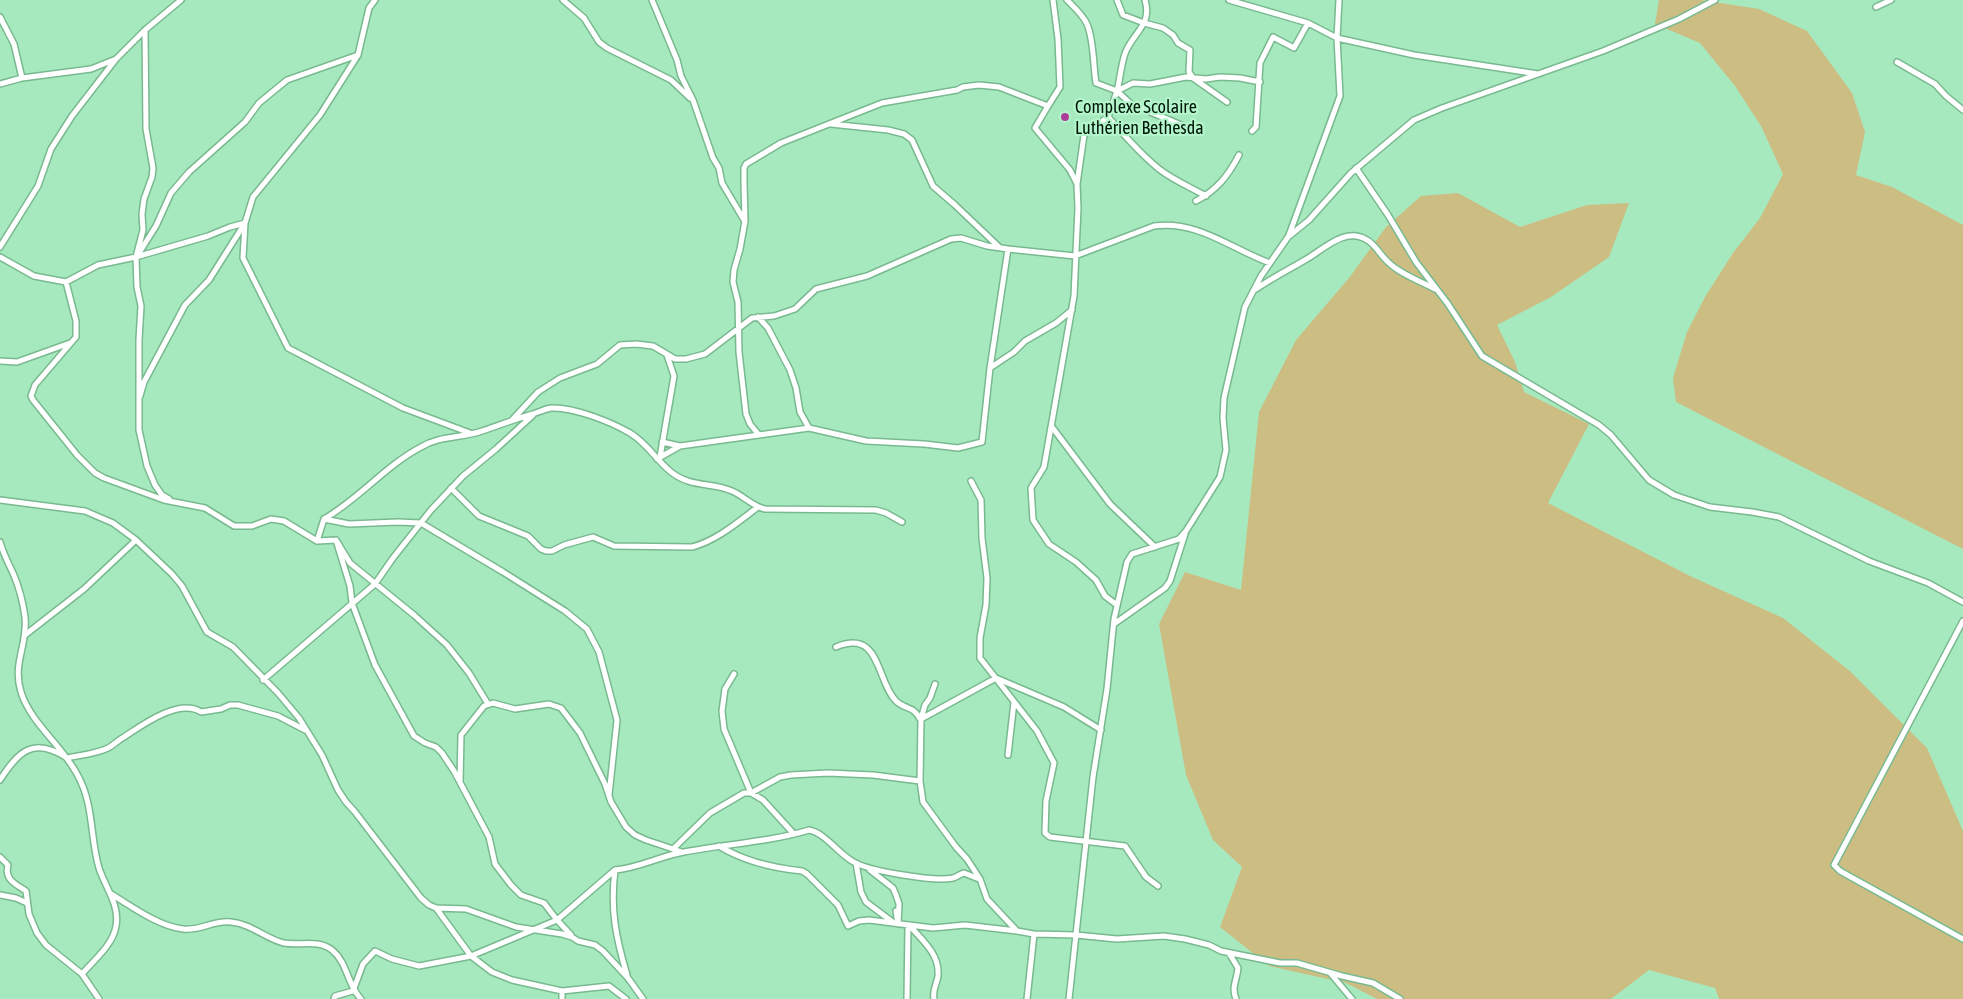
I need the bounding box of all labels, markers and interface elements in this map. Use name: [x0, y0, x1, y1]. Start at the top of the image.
place label: Complexe Scolaire Luthérien Bethesda: [1075, 96, 1204, 138]
marker: Complexe Scolaire Luthérien Bethesda: [1059, 111, 1071, 123]

